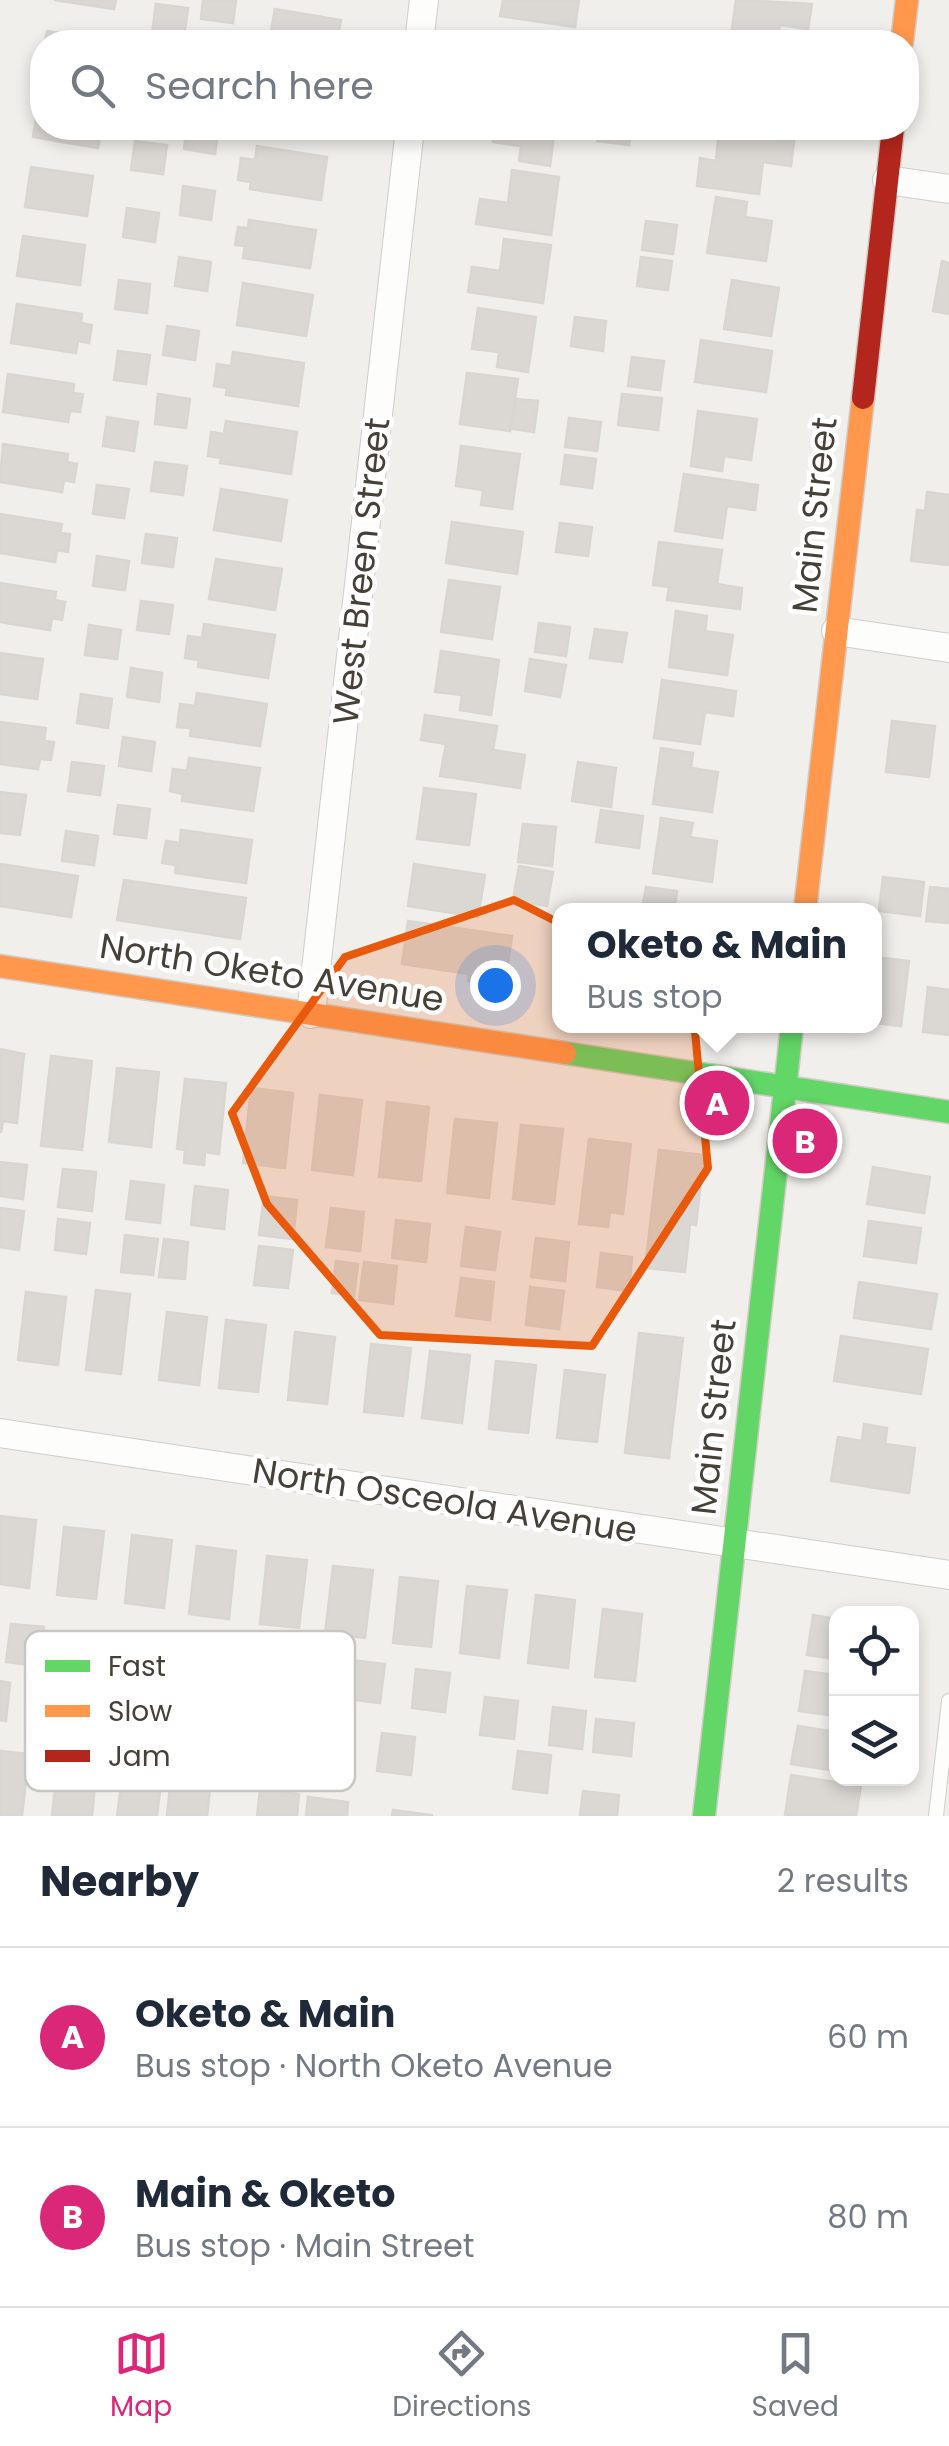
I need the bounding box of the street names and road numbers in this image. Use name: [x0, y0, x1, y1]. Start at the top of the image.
street label: West Breen Street: [321, 415, 401, 727]
street label: Main Street: [779, 415, 849, 615]
street label: North Oketo Avenue: [96, 921, 448, 1023]
street label: Main Street: [678, 1317, 748, 1517]
street label: North Osceola Avenue: [249, 1445, 641, 1555]

